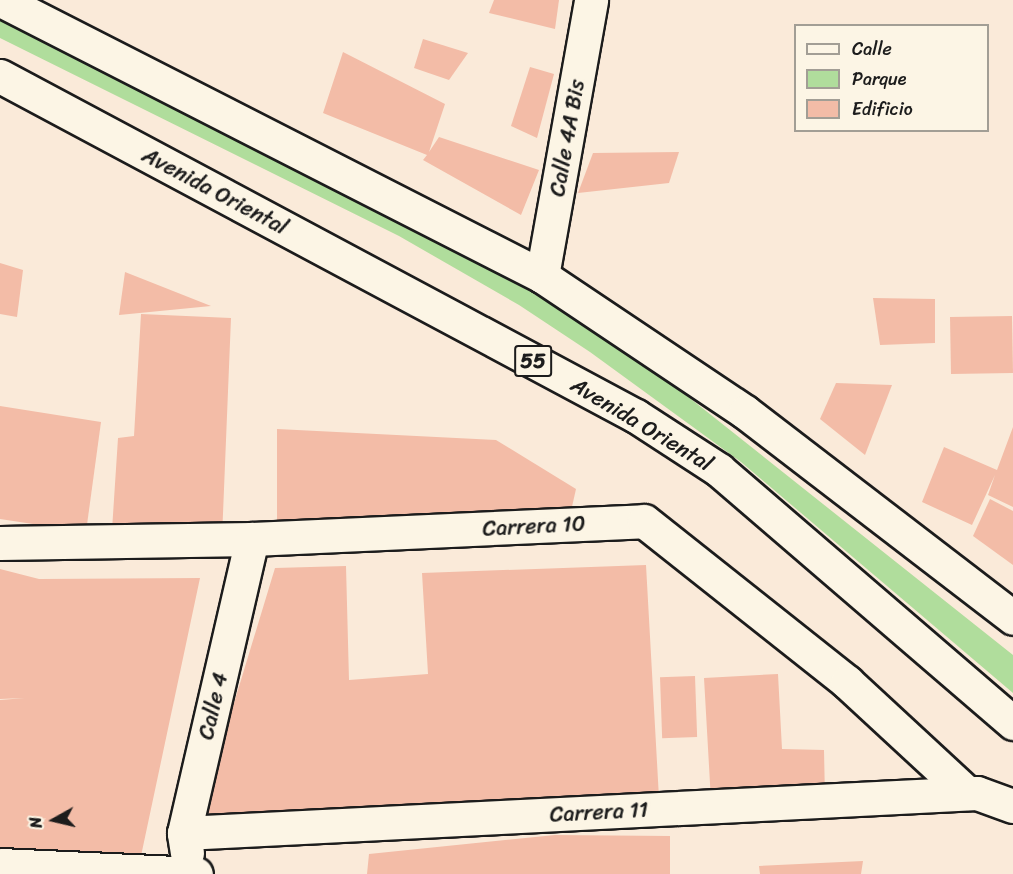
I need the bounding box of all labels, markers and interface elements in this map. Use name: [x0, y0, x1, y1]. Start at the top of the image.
legend: [794, 24, 989, 132]
text: Calle: [852, 33, 892, 65]
text: Parque: [852, 63, 906, 95]
street label: Calle 4A Bis: [544, 77, 590, 199]
text: Edificio: [852, 93, 913, 125]
street label: Avenida Oriental: [138, 142, 292, 240]
road number: 55: [514, 343, 552, 379]
street label: Avenida Oriental: [566, 371, 718, 477]
street label: Carrera 10: [482, 510, 586, 542]
street label: Calle 4: [192, 670, 234, 742]
north arrow: [24, 790, 84, 850]
street label: Carrera 11: [549, 796, 649, 828]
text: N: [21, 815, 51, 830]

